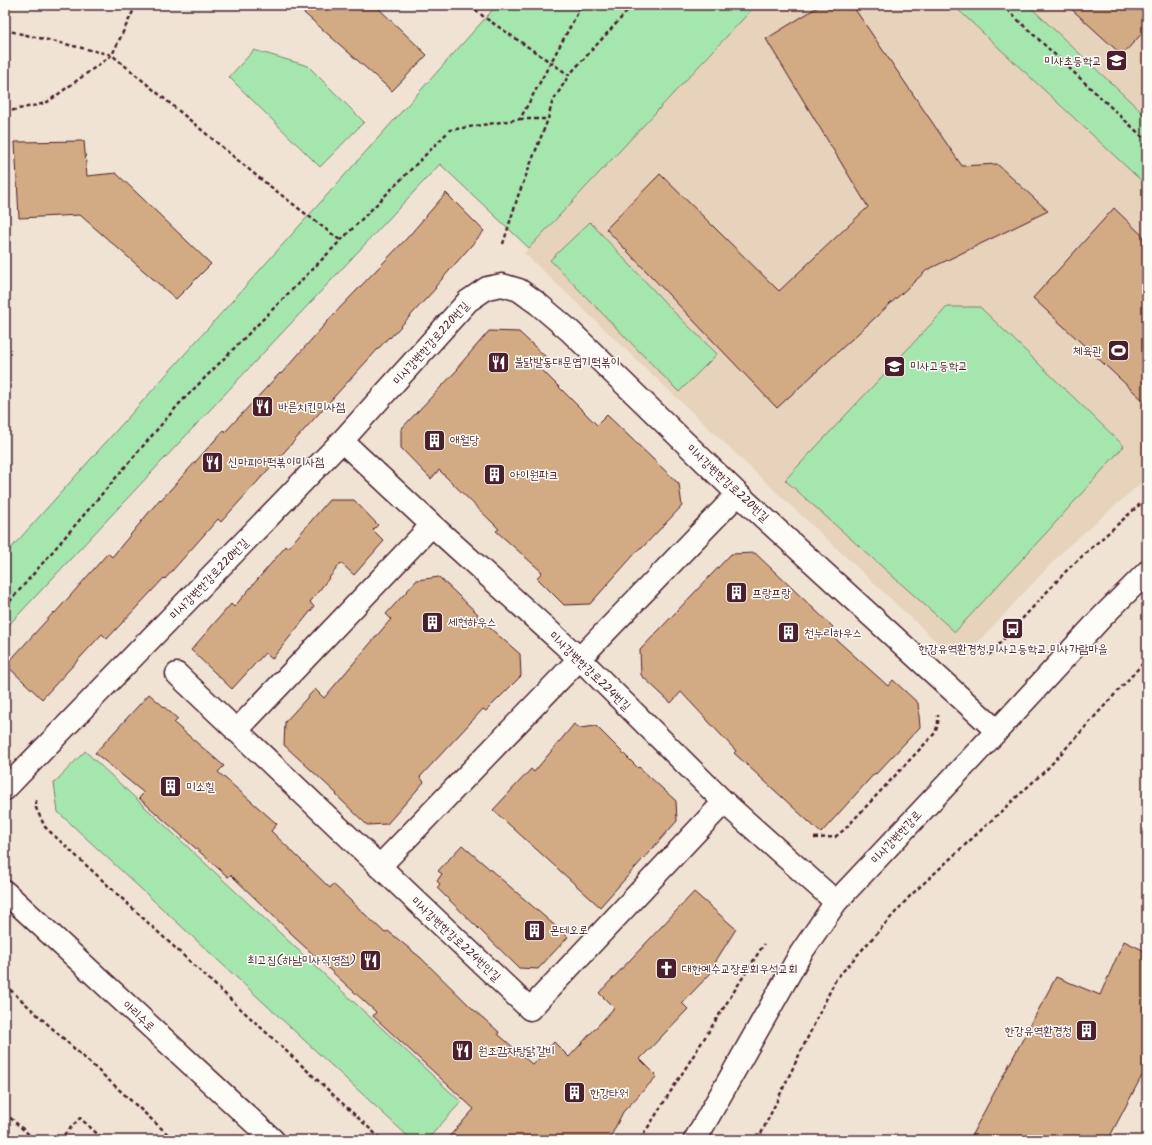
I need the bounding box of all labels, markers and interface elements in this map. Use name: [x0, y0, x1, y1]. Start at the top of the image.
school or university icon: 미사초등학교: [1104, 48, 1130, 74]
place label: 미사초등학교: [1044, 52, 1102, 71]
street label: 미사강변한강로220번길: [389, 297, 474, 389]
sports icon: 체육관: [1105, 338, 1131, 364]
place label: 체육관: [1073, 342, 1102, 361]
restaurant icon: 불닭발동대문엽기떡볶이: [486, 349, 512, 375]
place label: 불닭발동대문엽기떡볶이: [514, 353, 620, 372]
school or university icon: 미사고등학교: [882, 353, 908, 379]
place label: 미사고등학교: [910, 357, 968, 376]
restaurant icon: 바른치킨미사점: [250, 394, 276, 420]
place label: 바른치킨미사점: [278, 398, 346, 417]
building icon: 애월당: [421, 427, 447, 453]
place label: 애월당: [450, 431, 479, 450]
street label: 미사강변한강로220번길: [682, 440, 773, 527]
restaurant icon: 신마피아떡볶이미사점: [199, 449, 225, 475]
place label: 신마피아떡볶이미사점: [228, 453, 325, 472]
building icon: 아이원파크: [481, 462, 507, 488]
place label: 아이원파크: [510, 466, 558, 485]
street label: 미사강변한강로220번길: [165, 534, 254, 624]
building icon: 프랑프랑: [723, 580, 749, 606]
place label: 프랑프랑: [752, 584, 791, 603]
building icon: 세현하우스: [420, 609, 446, 635]
place label: 세현하우스: [448, 613, 496, 632]
bus stop icon: 한강유역환경청.미사고등학교.미사가람마을: [1000, 615, 1026, 641]
building icon: 천누리하우스: [775, 620, 801, 646]
place label: 천누리하우스: [804, 624, 862, 643]
street label: 미사강변한강로224번길: [544, 627, 635, 716]
place label: 한강유역환경청.미사고등학교.미사가람마을: [918, 640, 1108, 659]
building icon: 미소힐: [158, 774, 184, 800]
place label: 미소힐: [186, 778, 215, 797]
street label: 미사강변한강로: [866, 806, 926, 869]
street label: 미사강변한강로224번안길: [406, 892, 505, 986]
building icon: 몬테오로: [521, 917, 547, 943]
place label: 몬테오로: [550, 921, 589, 940]
restaurant icon: 최고집(하남미사직영점): [358, 947, 384, 973]
place label: 최고집(하남미사직영점): [248, 951, 356, 970]
church icon: 대한예수교장로회우석교회: [654, 956, 680, 982]
place label: 대한예수교장로회우석교회: [682, 960, 798, 979]
street label: 아리수로: [118, 996, 159, 1036]
building icon: 한강유역환경청: [1074, 1018, 1100, 1044]
place label: 한강유역환경청: [1004, 1022, 1072, 1041]
restaurant icon: 원조감자탕닭갈비: [450, 1038, 476, 1064]
place label: 원조감자탕닭갈비: [478, 1042, 555, 1061]
building icon: 한강타워: [562, 1080, 588, 1106]
place label: 한강타워: [590, 1084, 629, 1103]

